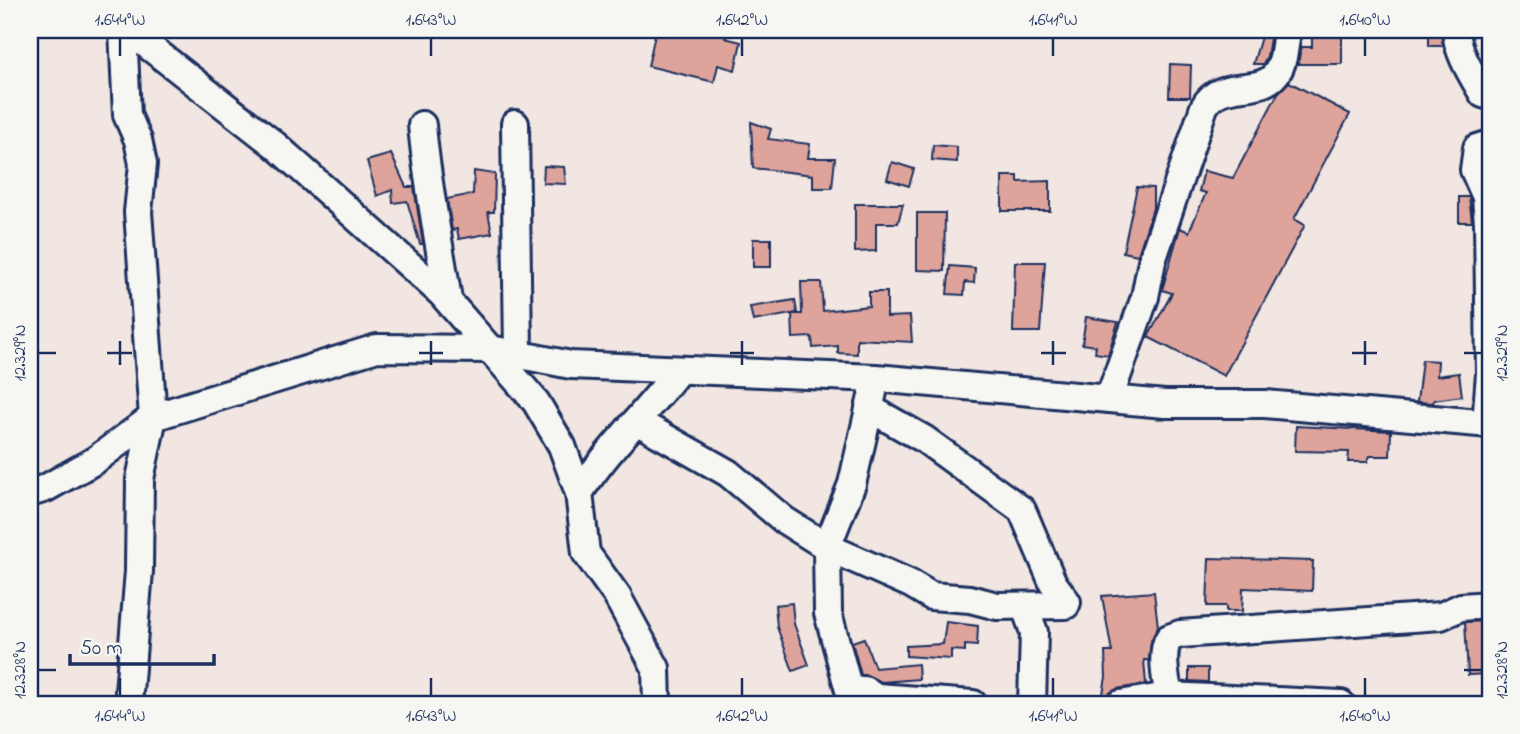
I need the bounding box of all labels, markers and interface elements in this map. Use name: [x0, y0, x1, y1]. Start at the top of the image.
text: 1.644°W: [95, 8, 146, 34]
text: 1.643°W: [406, 8, 457, 34]
text: 1.642°W: [716, 8, 768, 34]
text: 1.641°W: [1028, 8, 1078, 34]
text: 1.640°W: [1339, 8, 1391, 34]
text: 12.329°N: [8, 324, 34, 382]
text: 12.329°N: [1490, 324, 1516, 382]
scale bar: [70, 622, 214, 666]
text: 50 m: [80, 634, 123, 664]
text: 12.328°N: [8, 641, 34, 699]
text: 12.328°N: [1490, 641, 1516, 699]
text: 1.644°W: [95, 704, 146, 730]
text: 1.643°W: [406, 704, 457, 730]
text: 1.642°W: [716, 704, 768, 730]
text: 1.641°W: [1028, 704, 1078, 730]
text: 1.640°W: [1339, 704, 1391, 730]

